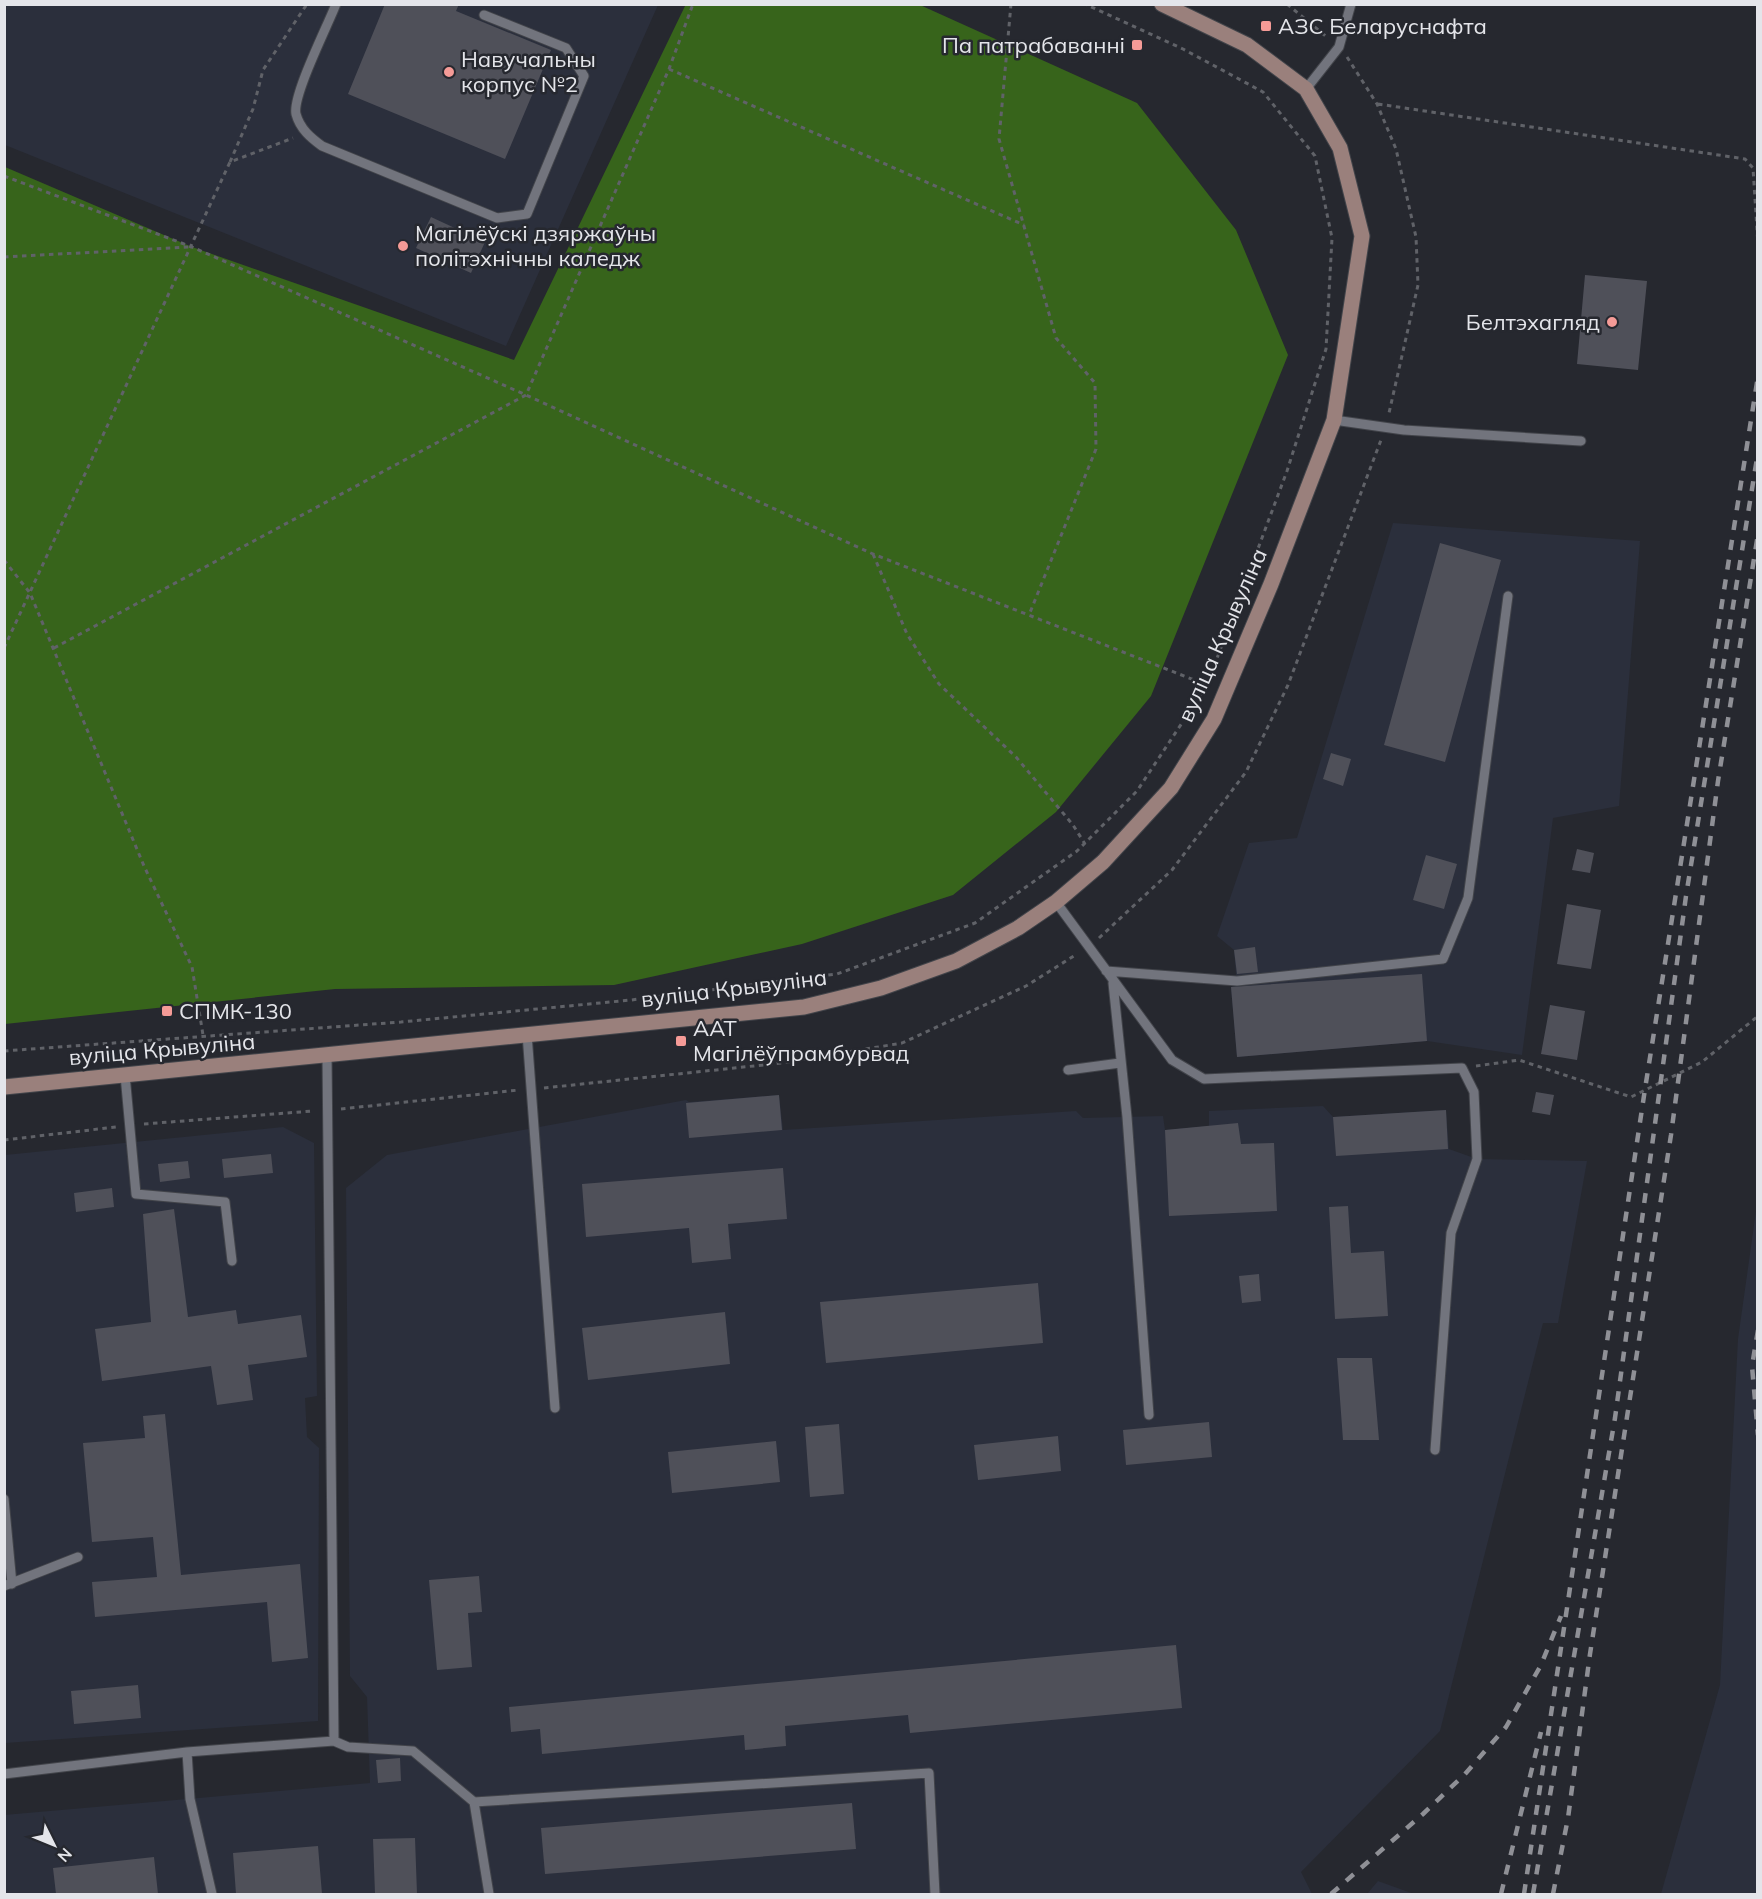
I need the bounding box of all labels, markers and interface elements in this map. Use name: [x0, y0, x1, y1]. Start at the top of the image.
place label: АЗС Беларуснафта: [1278, 12, 1487, 40]
marker: АЗС Беларуснафта: [1259, 19, 1273, 33]
place label: Па патрабаванні: [942, 31, 1125, 59]
marker: Па патрабаванні: [1130, 38, 1144, 52]
place label: Навучальны корпус №2: [461, 45, 596, 98]
marker: Навучальны корпус №2: [442, 65, 456, 79]
place label: Магілёўскі дзяржаўны політэхнічны каледж: [415, 219, 656, 272]
marker: Магілёўскі дзяржаўны політэхнічны каледж: [396, 239, 410, 253]
place label: Белтэхагляд: [1466, 308, 1600, 336]
marker: Белтэхагляд: [1605, 315, 1619, 329]
street label: вуліца Крывуліна: [1171, 544, 1273, 726]
street label: вуліца Крывуліна: [639, 963, 829, 1013]
place label: СПМК-130: [179, 997, 292, 1025]
marker: СПМК-130: [160, 1004, 174, 1018]
place label: ААТ Магілёўпрамбурвад: [693, 1014, 909, 1067]
street label: вуліца Крывуліна: [68, 1027, 256, 1071]
marker: ААТ Магілёўпрамбурвад: [674, 1034, 688, 1048]
north arrow: [24, 1815, 84, 1875]
text: N: [54, 1844, 76, 1866]

